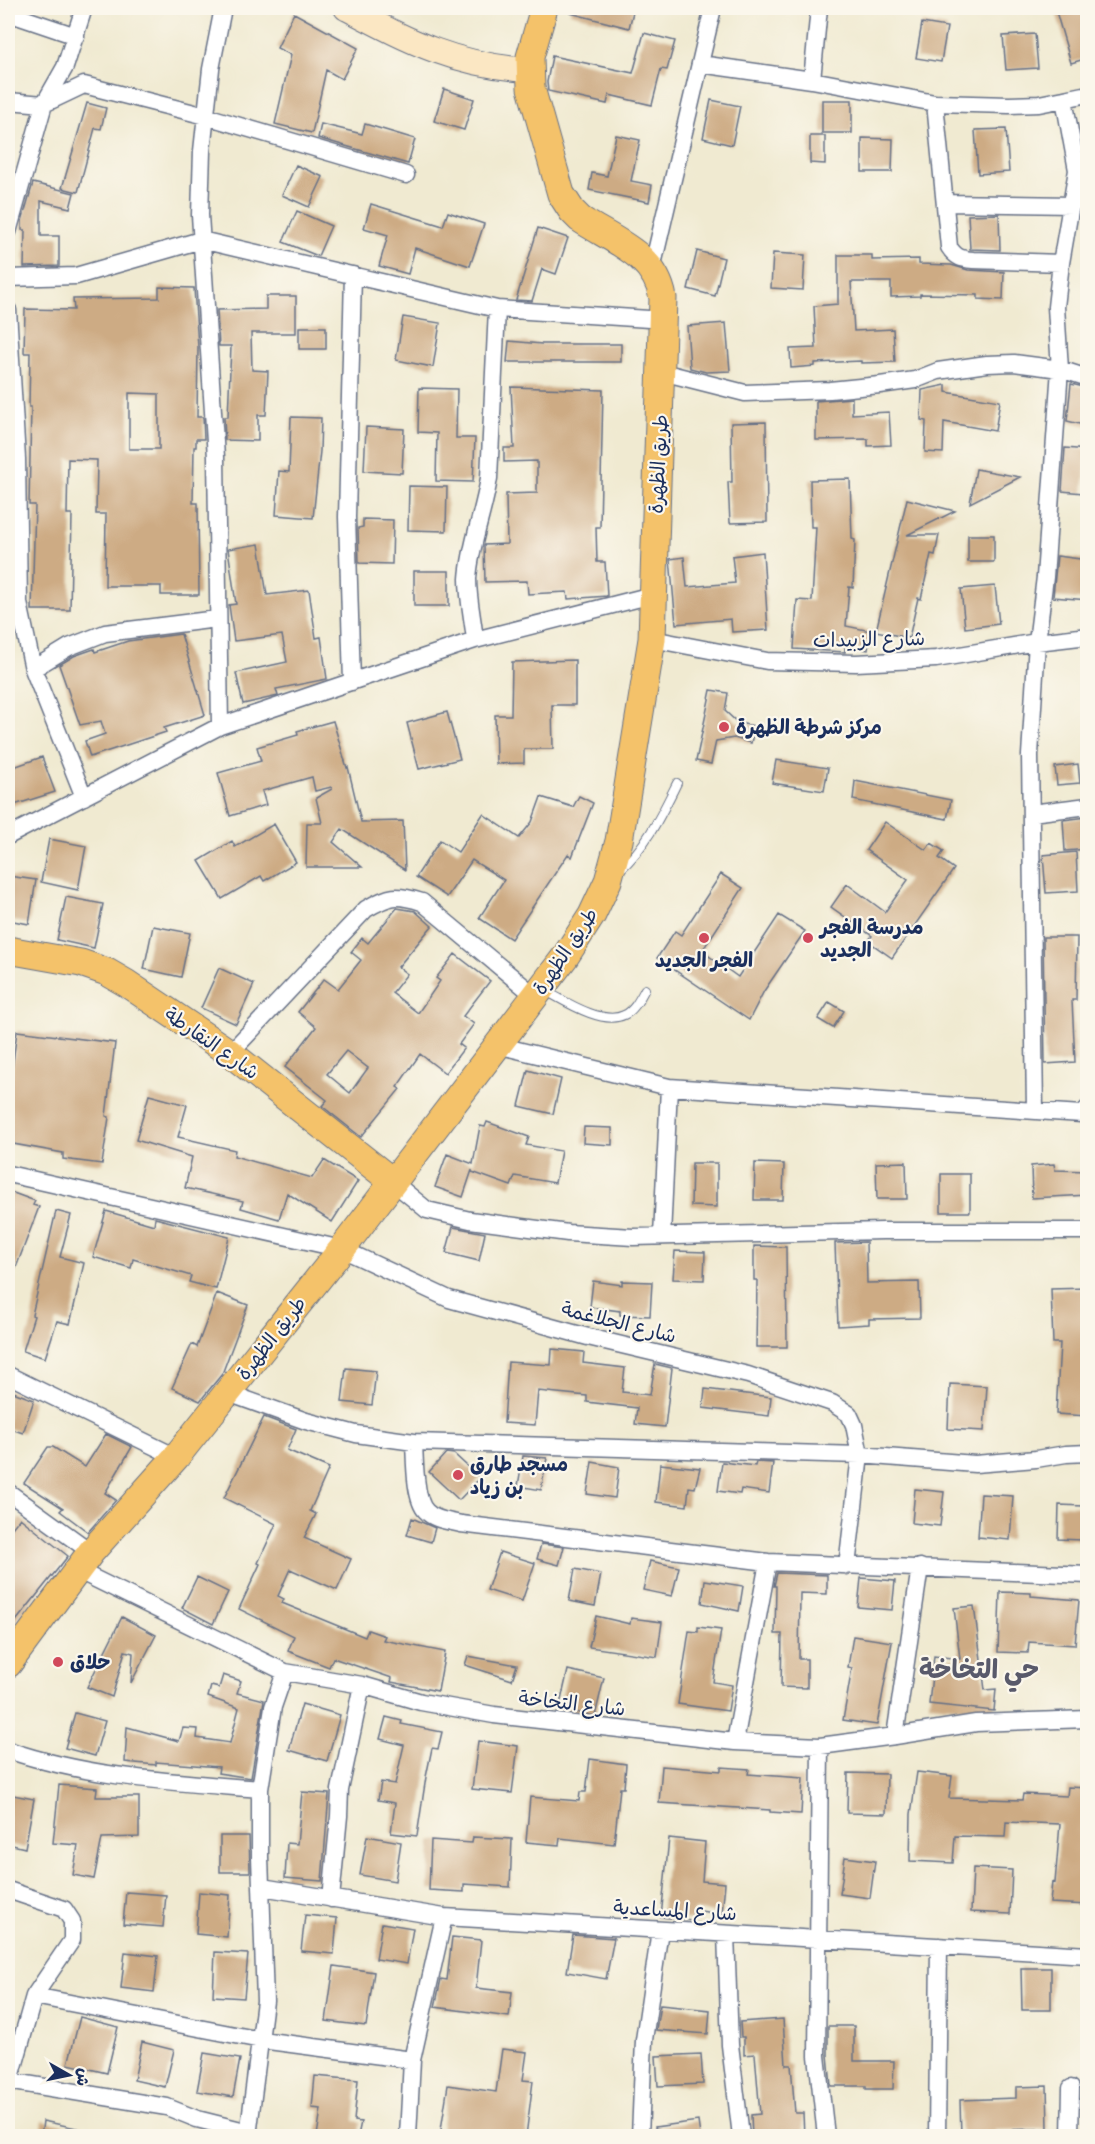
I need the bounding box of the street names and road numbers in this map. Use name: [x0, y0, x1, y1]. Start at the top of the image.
street label: طريق الظهرة: [643, 414, 673, 514]
street label: شارع الزبيدات: [813, 626, 925, 654]
street label: طريق الظهرة: [527, 903, 603, 999]
street label: شارع النقارطة: [159, 1002, 264, 1086]
street label: طريق الظهرة: [231, 1291, 311, 1385]
street label: شارع الجلاغمة: [559, 1296, 679, 1350]
street label: شارع التخاخة: [517, 1685, 627, 1723]
street label: شارع المساعدية: [613, 1895, 737, 1927]

